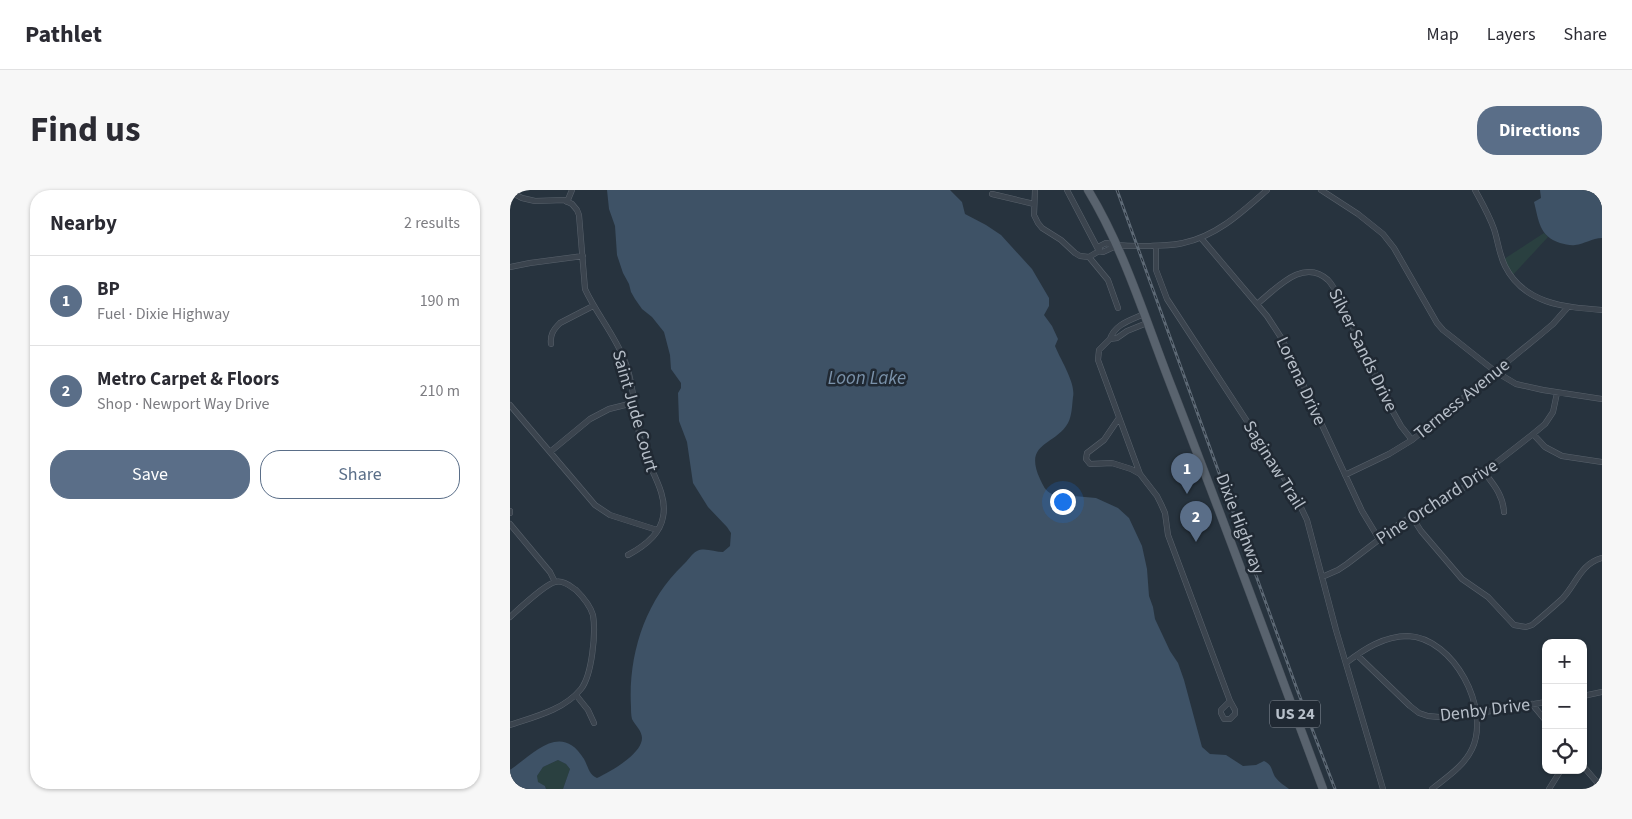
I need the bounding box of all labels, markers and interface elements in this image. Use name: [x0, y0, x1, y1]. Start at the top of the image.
text: Pathlet: [25, 17, 102, 52]
text: Map: [1427, 22, 1459, 47]
text: Layers: [1487, 22, 1536, 47]
text: Share: [1564, 22, 1607, 47]
text: Find us: [30, 105, 140, 155]
button: Directions: [1477, 106, 1602, 155]
text: Nearby: [50, 208, 117, 238]
text: 2 results: [404, 212, 460, 234]
text: BP: [97, 276, 120, 303]
street label: Silver Sands Drive: [1322, 284, 1404, 416]
text: 1: [62, 290, 70, 312]
text: 190 m: [420, 290, 460, 312]
text: Fuel · Dixie Highway: [97, 303, 230, 325]
street label: Lorena Drive: [1270, 333, 1332, 429]
street label: Saint Jude Court: [606, 347, 664, 475]
street label: Terness Avenue: [1409, 353, 1515, 445]
water label: Loon Lake: [828, 365, 906, 392]
text: Metro Carpet & Floors: [97, 366, 279, 393]
text: 2: [62, 380, 70, 402]
text: 210 m: [420, 380, 460, 402]
text: Shop · Newport Way Drive: [97, 393, 270, 415]
street label: Saginaw Trail: [1237, 416, 1311, 514]
button: Save: [50, 450, 250, 499]
button: Share: [260, 450, 460, 499]
pin: 1: [1171, 453, 1203, 494]
street label: Pine Orchard Drive: [1371, 453, 1503, 551]
street label: Dixie Highway: [1209, 470, 1271, 578]
your location: [1050, 489, 1076, 515]
pin: 2: [1180, 501, 1212, 542]
map controls: [1542, 639, 1587, 774]
button: +: [1542, 639, 1587, 684]
button: −: [1542, 684, 1587, 729]
street label: Denby Drive: [1438, 692, 1532, 728]
road number: US 24: [1270, 700, 1320, 728]
button: locate: [1542, 729, 1587, 774]

